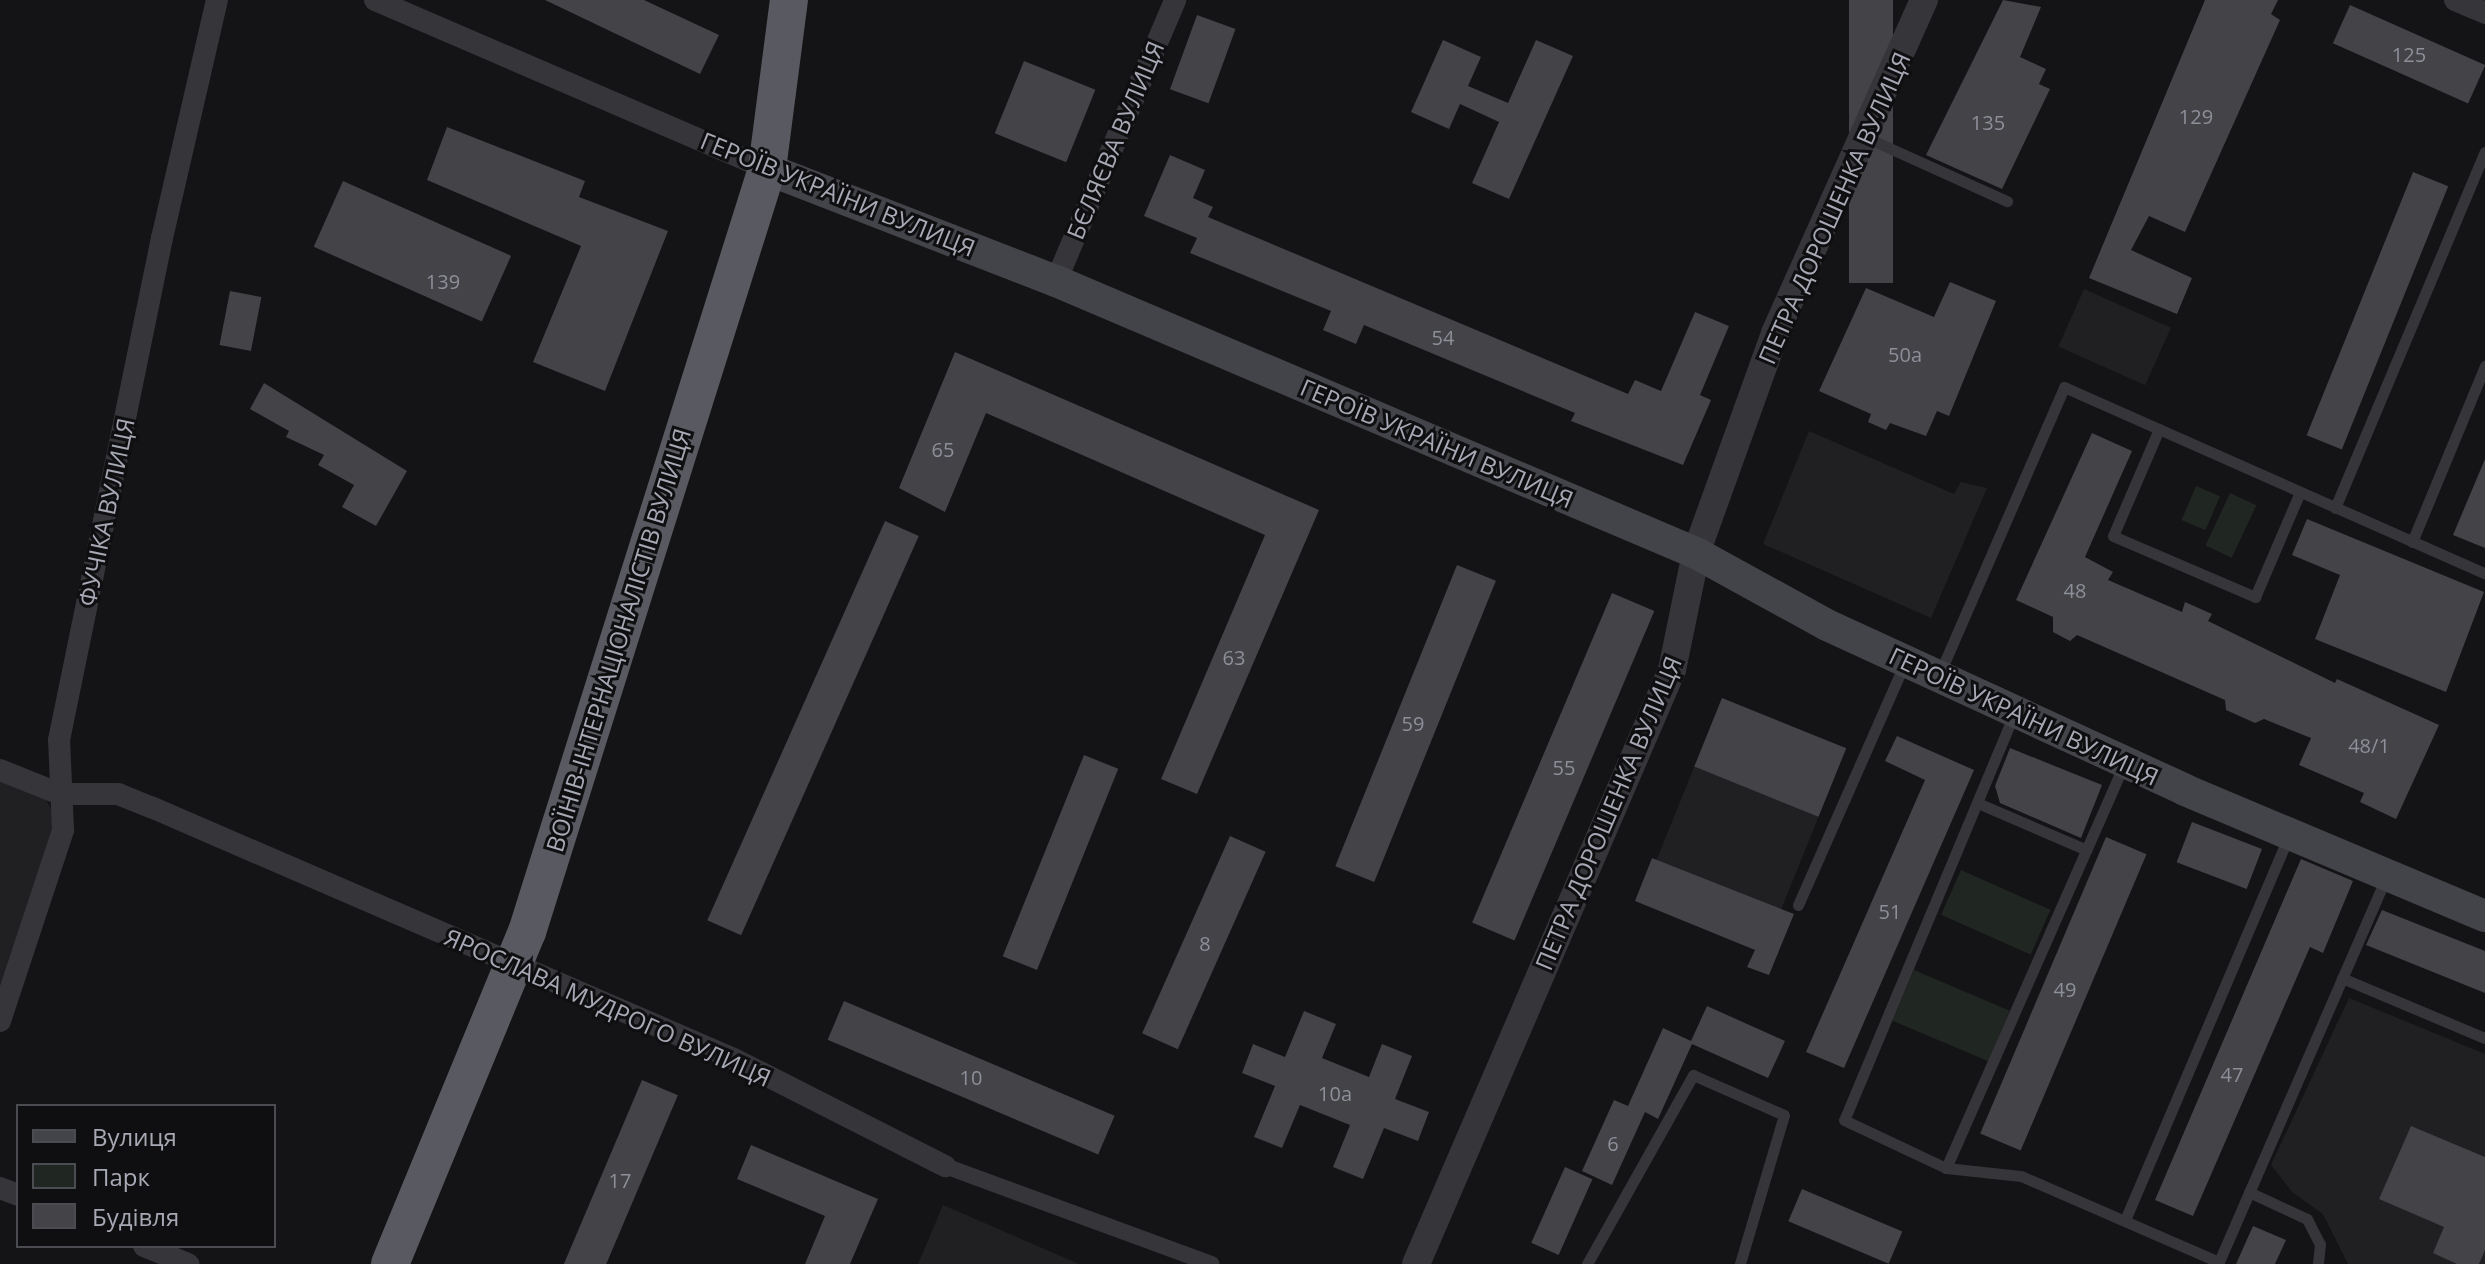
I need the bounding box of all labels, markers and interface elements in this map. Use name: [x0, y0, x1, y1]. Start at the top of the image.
street label: БЄЛЯЄВА ВУЛИЦЯ: [1060, 37, 1170, 243]
house number: 125: [2392, 42, 2426, 66]
street label: ПЕТРА ДОРОШЕНКА ВУЛИЦЯ: [1752, 48, 1916, 368]
house number: 129: [2179, 104, 2213, 128]
house number: 135: [1971, 110, 2005, 134]
street label: ГЕРОЇВ УКРАЇНИ ВУЛИЦЯ: [696, 126, 980, 262]
house number: 139: [426, 269, 460, 293]
house number: 54: [1432, 325, 1454, 349]
house number: 50а: [1888, 342, 1922, 366]
street label: ГЕРОЇВ УКРАЇНИ ВУЛИЦЯ: [1296, 372, 1578, 514]
street label: ФУЧІКА ВУЛИЦЯ: [72, 415, 140, 609]
street label: ВОЇНІВ-ІНТЕРНАЦІОНАЛІСТІВ ВУЛИЦЯ: [540, 425, 696, 855]
house number: 65: [932, 437, 954, 461]
house number: 48: [2064, 578, 2086, 602]
street label: ГЕРОЇВ УКРАЇНИ ВУЛИЦЯ: [1885, 641, 2163, 791]
house number: 63: [1223, 645, 1245, 669]
street label: ПЕТРА ДОРОШЕНКА ВУЛИЦЯ: [1529, 652, 1687, 974]
house number: 59: [1402, 711, 1424, 735]
house number: 48/1: [2348, 733, 2390, 757]
house number: 55: [1553, 755, 1575, 779]
house number: 51: [1879, 899, 1901, 923]
street label: ЯРОСЛАВА МУДРОГО ВУЛИЦЯ: [440, 922, 776, 1092]
house number: 8: [1199, 931, 1211, 955]
house number: 49: [2054, 977, 2076, 1001]
house number: 47: [2221, 1062, 2243, 1086]
house number: 10: [960, 1065, 982, 1089]
house number: 10а: [1318, 1081, 1352, 1105]
legend: [16, 1104, 276, 1248]
text: Вулиця: [92, 1120, 177, 1153]
house number: 6: [1607, 1131, 1619, 1155]
text: Парк: [92, 1160, 150, 1193]
house number: 17: [609, 1168, 631, 1192]
text: Будівля: [92, 1200, 179, 1233]

